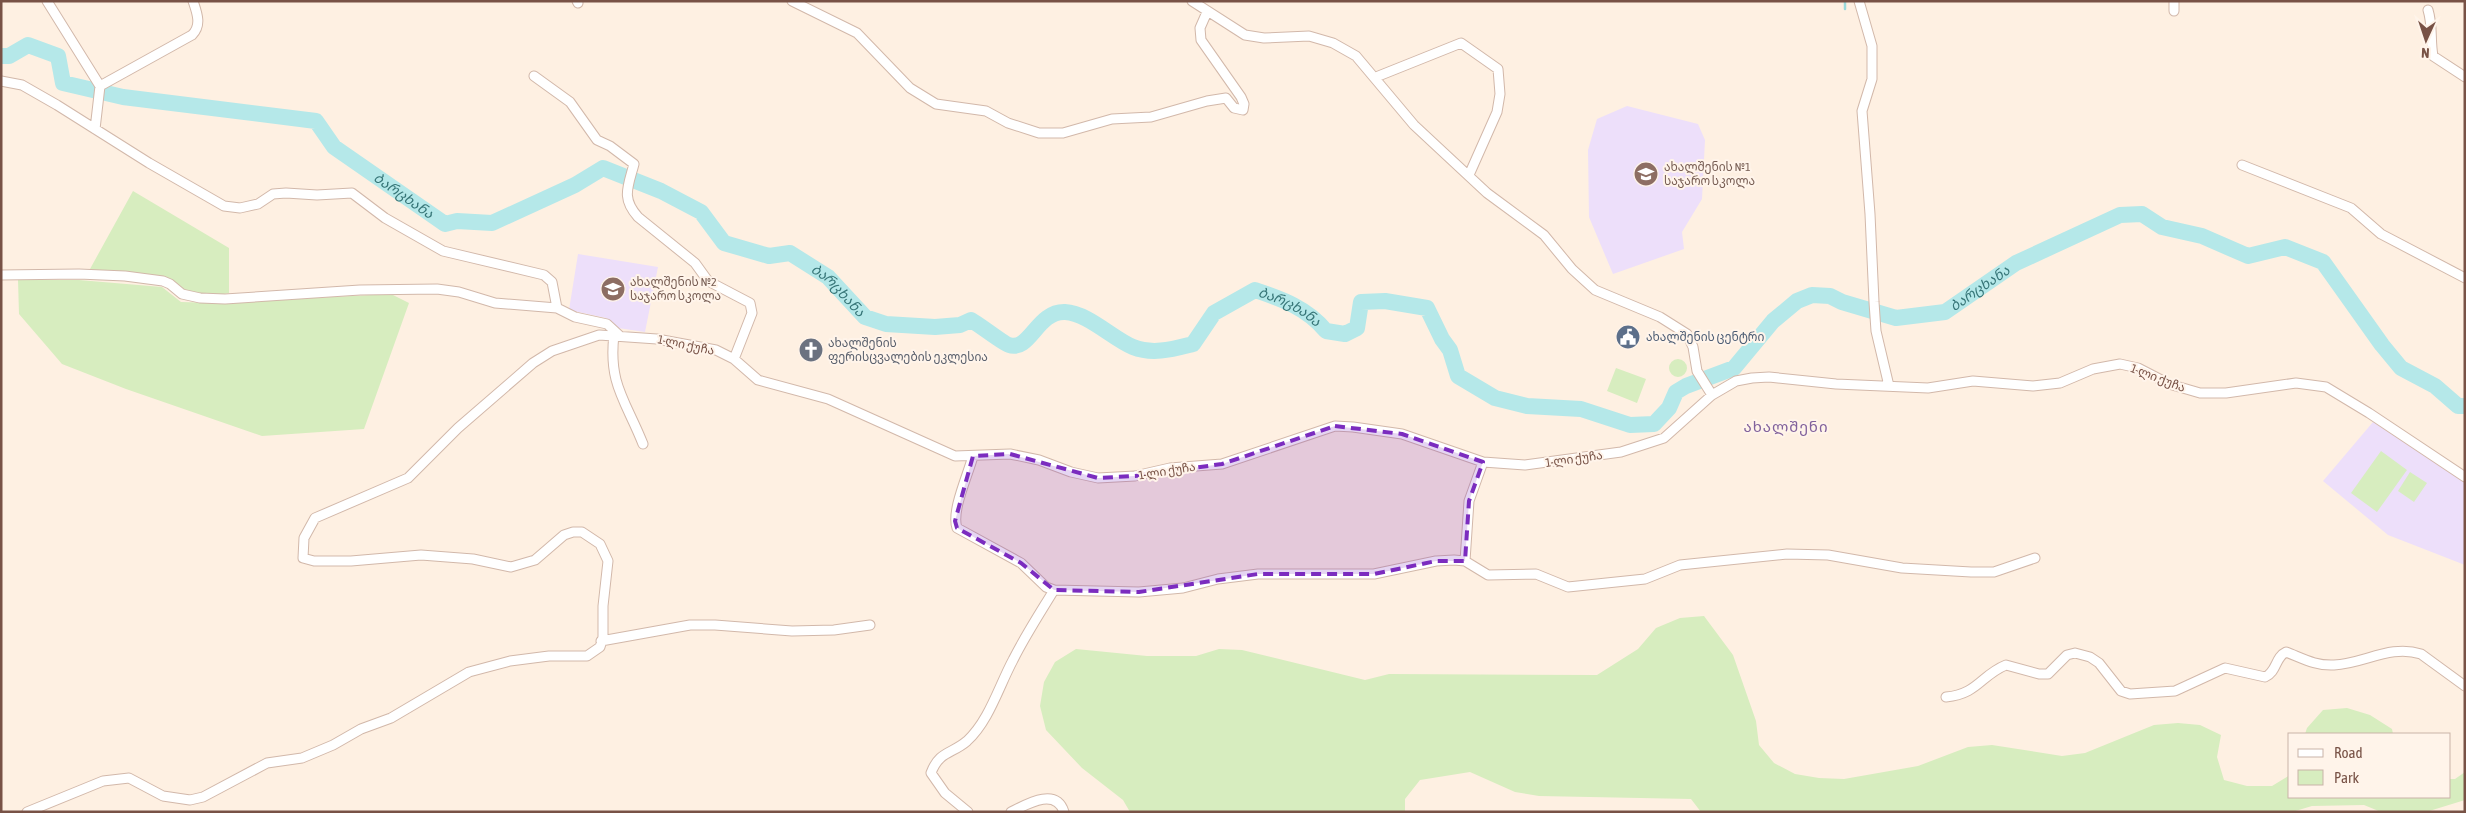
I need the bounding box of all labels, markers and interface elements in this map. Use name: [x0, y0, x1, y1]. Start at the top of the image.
north arrow: [2401, 15, 2451, 65]
text: N: [2421, 45, 2430, 61]
place label: ახალშენის №1 საჯარო სკოლა: [1664, 160, 1755, 189]
school or university icon: ახალშენის №1 საჯარო სკოლა: [1633, 161, 1659, 187]
water label: ბარცხანა: [371, 169, 437, 222]
water label: ბარცხანა: [808, 260, 868, 320]
water label: ბარცხანა: [1947, 262, 2013, 314]
place label: ახალშენის №2 საჯარო სკოლა: [630, 275, 721, 304]
school or university icon: ახალშენის №2 საჯარო სკოლა: [600, 276, 626, 302]
water label: ბარცხანა: [1256, 284, 1325, 330]
public building icon: ახალშენის ცენტრი: [1615, 324, 1641, 350]
place label: ახალშენის ცენტრი: [1646, 330, 1764, 345]
street label: 1-ლი ქუჩა: [656, 332, 716, 359]
place label: ახალშენის ფერისცვალების ეკლესია: [828, 336, 988, 365]
church icon: ახალშენის ფერისცვალების ეკლესია: [798, 337, 824, 363]
street label: 1-ლი ქუჩა: [2128, 361, 2187, 396]
district label: ახალშენი: [1743, 418, 1829, 436]
street label: 1-ლი ქუჩა: [1544, 448, 1604, 471]
street label: 1-ლი ქუჩა: [1137, 460, 1197, 483]
legend: [2288, 733, 2451, 798]
text: Road: [2334, 744, 2363, 761]
text: Park: [2334, 769, 2359, 786]

